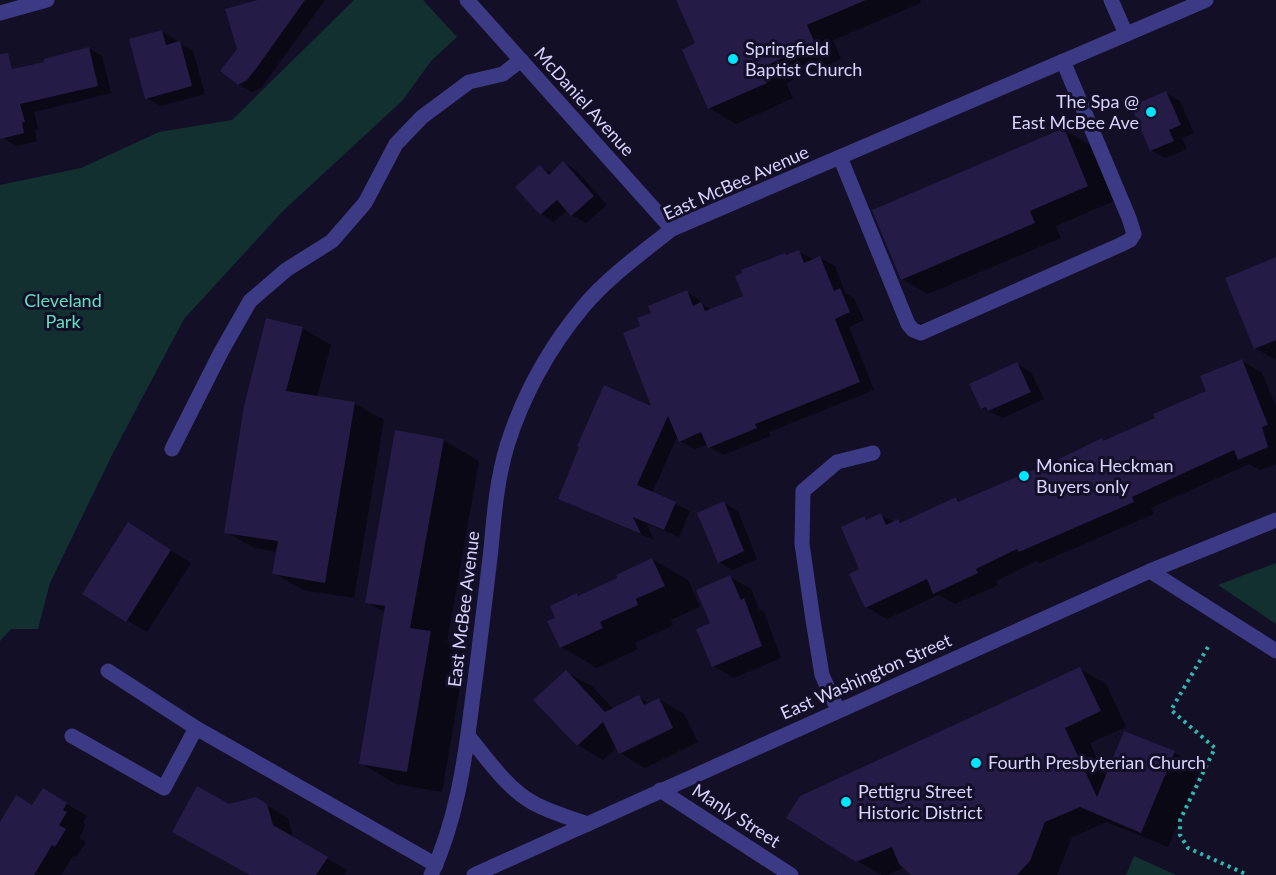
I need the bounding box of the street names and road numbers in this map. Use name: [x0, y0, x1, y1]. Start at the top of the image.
street label: McDaniel Avenue: [530, 42, 639, 160]
street label: East McBee Avenue: [659, 140, 812, 224]
street label: East McBee Avenue: [443, 530, 483, 688]
street label: East Washington Street: [777, 628, 955, 724]
street label: Manly Street: [688, 779, 785, 852]

